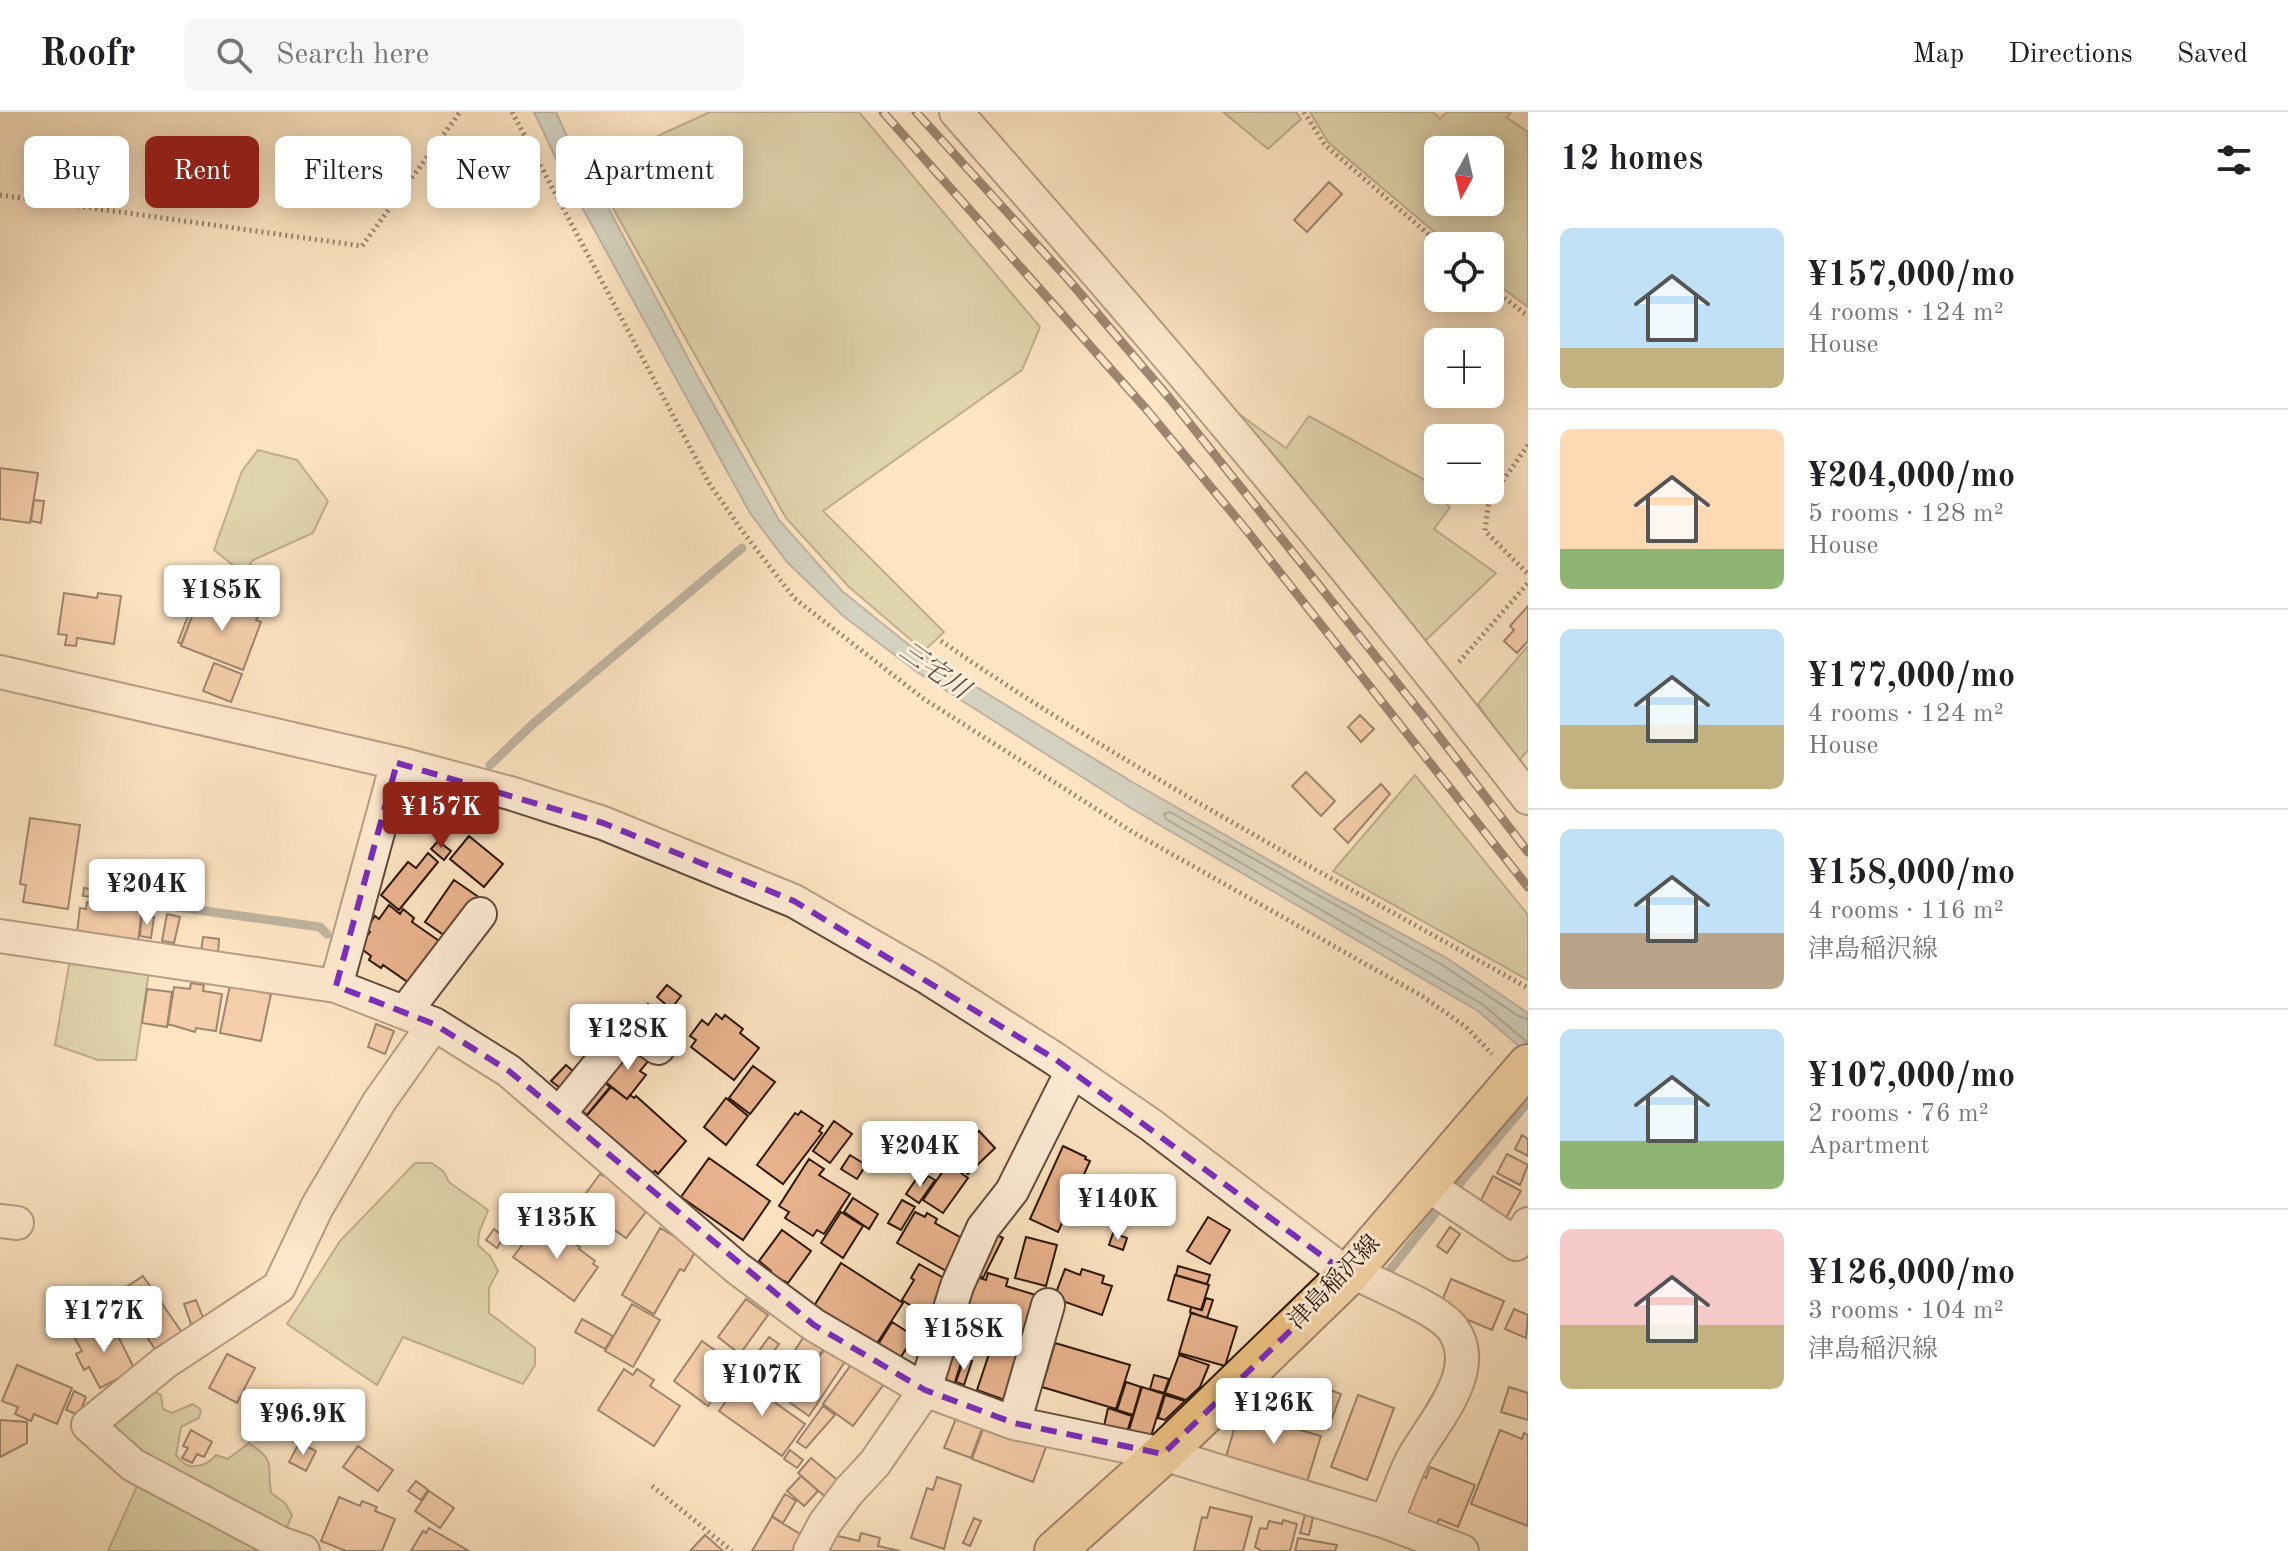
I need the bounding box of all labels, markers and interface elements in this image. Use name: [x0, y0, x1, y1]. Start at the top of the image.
search box: [184, 19, 744, 91]
icon: search: [212, 33, 256, 77]
text: Roofr: [40, 36, 136, 74]
text: Search here: [276, 40, 429, 70]
text: Map: [1912, 41, 1964, 69]
text: Directions: [2008, 41, 2133, 69]
text: Saved: [2177, 41, 2248, 69]
chip: Buy: [24, 136, 129, 208]
chip: Rent: [145, 136, 259, 208]
chip: Filters: [275, 136, 411, 208]
chip: New: [427, 136, 540, 208]
chip: Apartment: [556, 136, 743, 208]
north arrow: [1424, 136, 1504, 216]
map controls: [1424, 136, 1504, 504]
icon: filters: [2212, 138, 2256, 182]
text: 12 homes: [1560, 143, 1703, 177]
button: locate: [1424, 232, 1504, 312]
text: ¥157,000/mo: [1808, 259, 2015, 293]
icon: home: [1624, 260, 1720, 356]
text: 4 rooms · 124 m²: [1808, 300, 2004, 326]
button: +: [1424, 328, 1504, 408]
text: House: [1808, 332, 1879, 358]
button: −: [1424, 424, 1504, 504]
text: ¥204,000/mo: [1808, 460, 2015, 494]
icon: home: [1624, 461, 1720, 557]
text: 5 rooms · 128 m²: [1808, 501, 2004, 527]
text: House: [1808, 533, 1879, 559]
pin: ¥185K: [166, 565, 278, 633]
text: ¥185K: [182, 578, 262, 604]
water label: 三宅川: [895, 636, 977, 706]
text: ¥177,000/mo: [1808, 660, 2015, 694]
icon: home: [1624, 661, 1720, 757]
text: 4 rooms · 124 m²: [1808, 701, 2004, 727]
text: House: [1808, 733, 1879, 759]
pin: ¥157K: [385, 782, 497, 850]
text: ¥157K: [401, 795, 481, 821]
text: ¥158,000/mo: [1808, 857, 2015, 891]
pin: ¥204K: [91, 859, 203, 927]
icon: home: [1624, 861, 1720, 957]
text: ¥204K: [107, 872, 187, 898]
text: 4 rooms · 116 m²: [1808, 898, 2004, 924]
text: 津島稲沢線: [1808, 937, 1938, 963]
pin: ¥128K: [572, 1004, 684, 1072]
text: ¥128K: [588, 1017, 668, 1043]
text: ¥107,000/mo: [1808, 1060, 2015, 1094]
icon: home: [1624, 1061, 1720, 1157]
text: 2 rooms · 76 m²: [1808, 1101, 1989, 1127]
pin: ¥204K: [864, 1121, 976, 1189]
text: Apartment: [1808, 1133, 1930, 1159]
text: ¥204K: [880, 1134, 960, 1160]
pin: ¥140K: [1062, 1174, 1174, 1242]
text: ¥140K: [1078, 1187, 1158, 1213]
pin: ¥135K: [501, 1193, 613, 1261]
text: ¥135K: [517, 1206, 597, 1232]
street label: 津島稲沢線: [1283, 1229, 1385, 1334]
text: ¥126,000/mo: [1808, 1257, 2015, 1291]
icon: home: [1624, 1261, 1720, 1357]
pin: ¥177K: [48, 1286, 160, 1354]
text: 3 rooms · 104 m²: [1808, 1298, 2004, 1324]
text: ¥177K: [64, 1299, 144, 1325]
pin: ¥158K: [908, 1304, 1020, 1372]
text: ¥158K: [924, 1317, 1004, 1343]
text: 津島稲沢線: [1808, 1337, 1938, 1363]
pin: ¥107K: [706, 1350, 818, 1418]
text: ¥107K: [722, 1363, 802, 1389]
pin: ¥126K: [1218, 1378, 1330, 1446]
pin: ¥96.9K: [238, 1389, 368, 1457]
text: ¥126K: [1234, 1391, 1314, 1417]
text: ¥96.9K: [259, 1402, 347, 1428]

